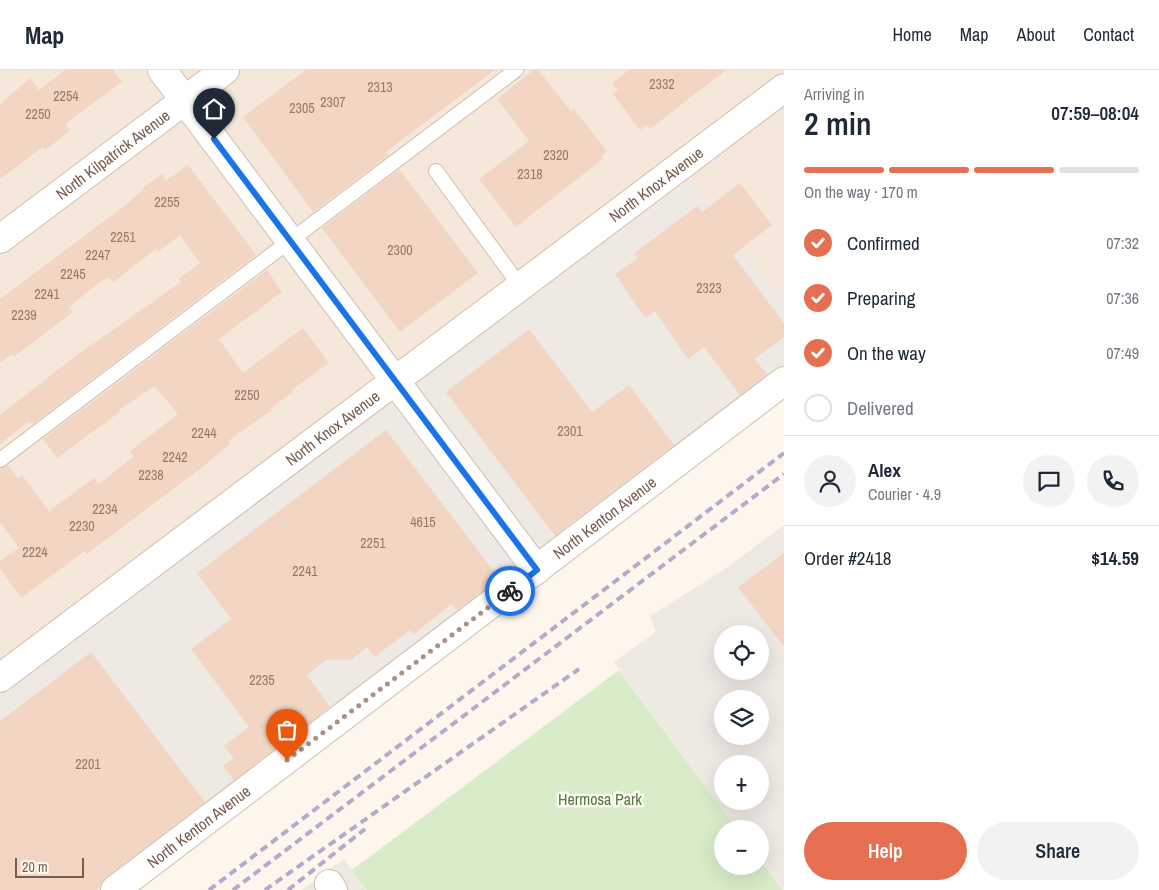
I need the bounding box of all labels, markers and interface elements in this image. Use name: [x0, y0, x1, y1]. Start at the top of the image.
text: Map: [25, 19, 64, 51]
text: Home: [892, 22, 932, 47]
text: Map: [960, 22, 989, 47]
text: About: [1017, 22, 1055, 47]
text: Contact: [1083, 22, 1134, 47]
house number: 2332: [649, 75, 675, 93]
house number: 2313: [367, 78, 393, 96]
text: Arriving in: [804, 83, 865, 105]
house number: 2254: [53, 87, 79, 105]
pin: [193, 88, 235, 139]
house number: 2307: [320, 93, 346, 111]
icon: home: [200, 95, 228, 123]
house number: 2305: [289, 99, 315, 117]
text: 07:59–08:04: [1051, 100, 1139, 126]
text: 2 min: [804, 102, 872, 145]
street label: North Kilpatrick Avenue: [51, 104, 174, 204]
house number: 2250: [25, 105, 51, 123]
street label: North Knox Avenue: [604, 142, 708, 227]
house number: 2320: [543, 146, 569, 164]
house number: 2318: [517, 165, 543, 183]
text: On the way · 170 m: [804, 181, 918, 203]
house number: 2255: [154, 193, 180, 211]
house number: 2251: [110, 228, 136, 246]
icon: check: [804, 229, 832, 257]
text: Confirmed: [847, 230, 920, 256]
text: 07:32: [1106, 232, 1139, 254]
house number: 2300: [387, 241, 413, 259]
house number: 2247: [85, 246, 111, 264]
house number: 2245: [60, 265, 86, 283]
house number: 2323: [696, 279, 722, 297]
icon: check: [804, 284, 832, 312]
house number: 2241: [34, 285, 60, 303]
text: Preparing: [847, 285, 915, 311]
text: 07:36: [1106, 287, 1139, 309]
house number: 2239: [11, 306, 37, 324]
icon: check: [804, 339, 832, 367]
text: On the way: [847, 340, 926, 366]
text: 07:49: [1106, 342, 1139, 364]
street label: North Knox Avenue: [281, 385, 384, 471]
house number: 2250: [234, 386, 260, 404]
text: Delivered: [847, 395, 914, 421]
house number: 2301: [557, 422, 583, 440]
house number: 2244: [191, 424, 217, 442]
house number: 2242: [162, 448, 188, 466]
button: person: [804, 455, 856, 507]
button: chat: [1023, 455, 1075, 507]
button: phone: [1087, 455, 1139, 507]
text: Alex: [868, 457, 901, 483]
house number: 2238: [138, 466, 164, 484]
street label: North Kenton Avenue: [548, 471, 661, 564]
text: Courier · 4.9: [868, 483, 941, 505]
house number: 2234: [92, 500, 118, 518]
house number: 4615: [410, 513, 436, 531]
house number: 2230: [69, 517, 95, 535]
house number: 2251: [360, 534, 386, 552]
house number: 2224: [22, 543, 48, 561]
text: Order #2418: [804, 545, 891, 571]
text: $14.59: [1091, 545, 1139, 571]
house number: 2241: [292, 562, 318, 580]
courier: [485, 566, 535, 616]
icon: bike: [496, 577, 524, 605]
map controls: [714, 625, 769, 875]
button: locate: [714, 625, 769, 680]
house number: 2235: [249, 671, 275, 689]
button: layers: [714, 690, 769, 745]
pin: [266, 709, 308, 760]
icon: bag: [273, 716, 301, 744]
house number: 2201: [75, 755, 101, 773]
button: +: [714, 755, 769, 810]
street label: North Kenton Avenue: [142, 780, 255, 873]
park label: Hermosa Park: [558, 788, 642, 810]
button: −: [714, 820, 769, 875]
button: Help: [804, 822, 967, 880]
button: Share: [977, 822, 1139, 880]
scale bar: [15, 855, 84, 878]
text: 20 m: [22, 858, 48, 876]

